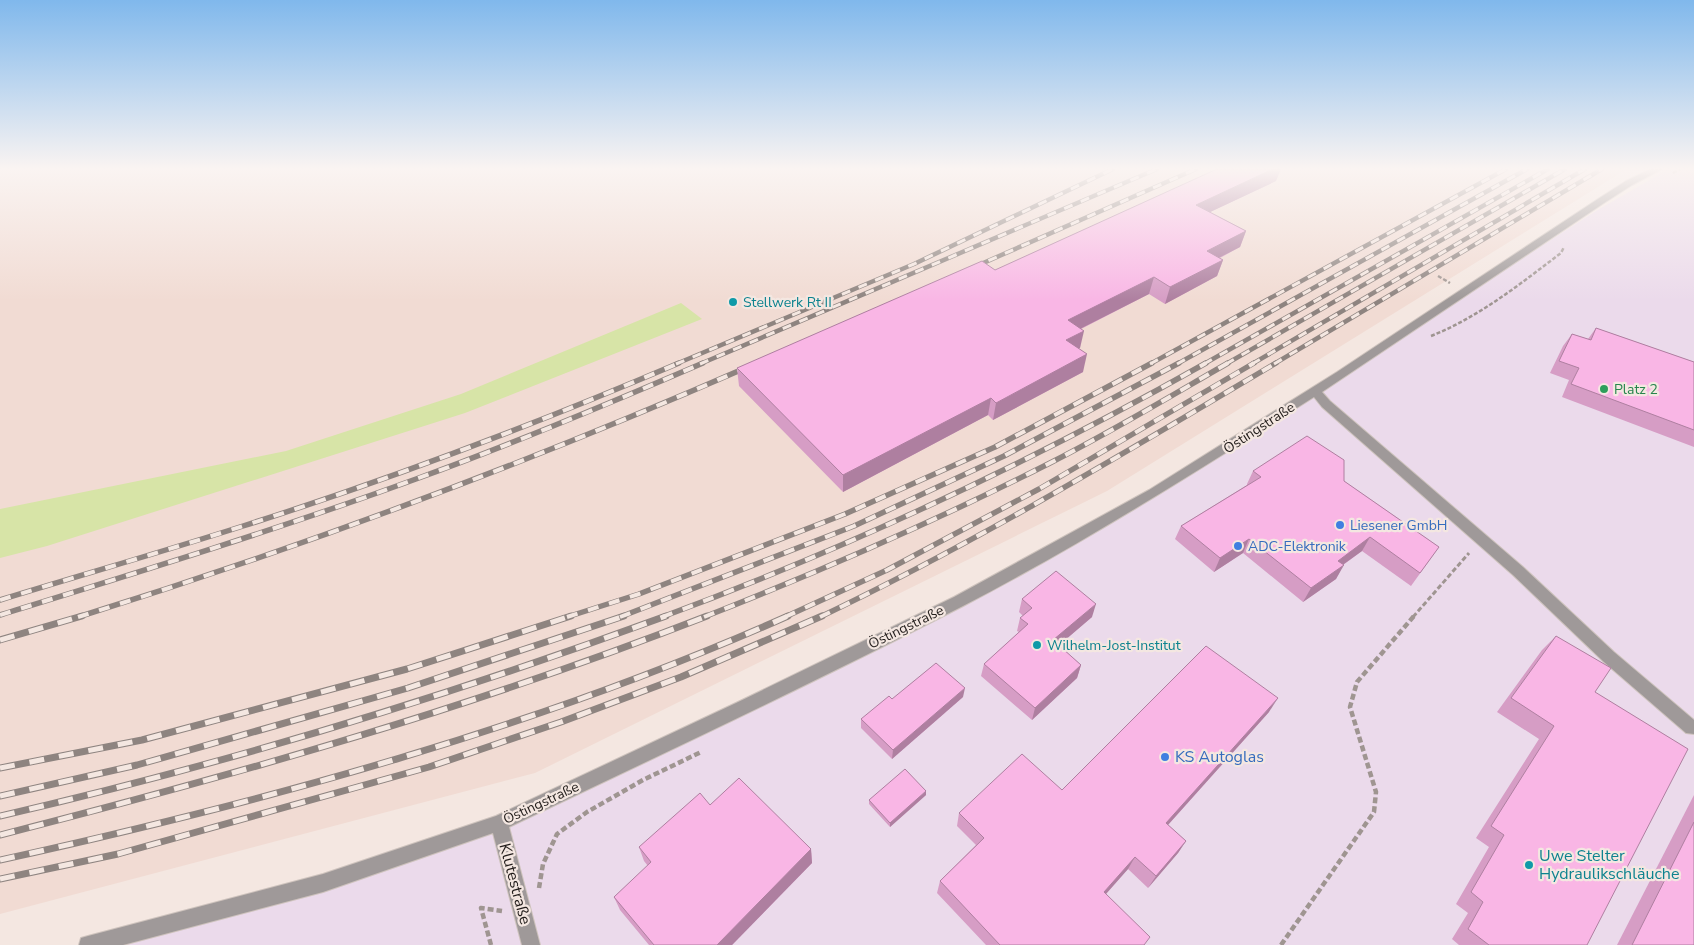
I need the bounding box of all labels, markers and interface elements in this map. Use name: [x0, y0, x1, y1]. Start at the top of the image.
place label: Stellwerk Rt II: [743, 293, 832, 312]
marker: Stellwerk Rt II: [727, 296, 739, 308]
place label: Platz 2: [1614, 380, 1658, 399]
marker: Platz 2: [1598, 383, 1610, 395]
street label: Östingstraße: [1220, 398, 1298, 458]
place label: Liesener GmbH: [1350, 516, 1447, 535]
marker: Liesener GmbH: [1334, 519, 1346, 531]
place label: ADC-Elektronik: [1248, 537, 1347, 556]
marker: ADC-Elektronik: [1232, 540, 1244, 552]
street label: Östingstraße: [865, 601, 947, 653]
place label: Wilhelm-Jost-Institut: [1047, 636, 1181, 655]
marker: Wilhelm-Jost-Institut: [1031, 639, 1043, 651]
place label: KS Autoglas: [1175, 746, 1264, 768]
marker: KS Autoglas: [1159, 751, 1171, 763]
street label: Östingstraße: [500, 777, 582, 829]
street label: Klutestraße: [494, 841, 536, 927]
place label: Uwe Stelter Hydraulikschläuche: [1539, 845, 1679, 885]
marker: Uwe Stelter Hydraulikschläuche: [1523, 859, 1535, 871]

